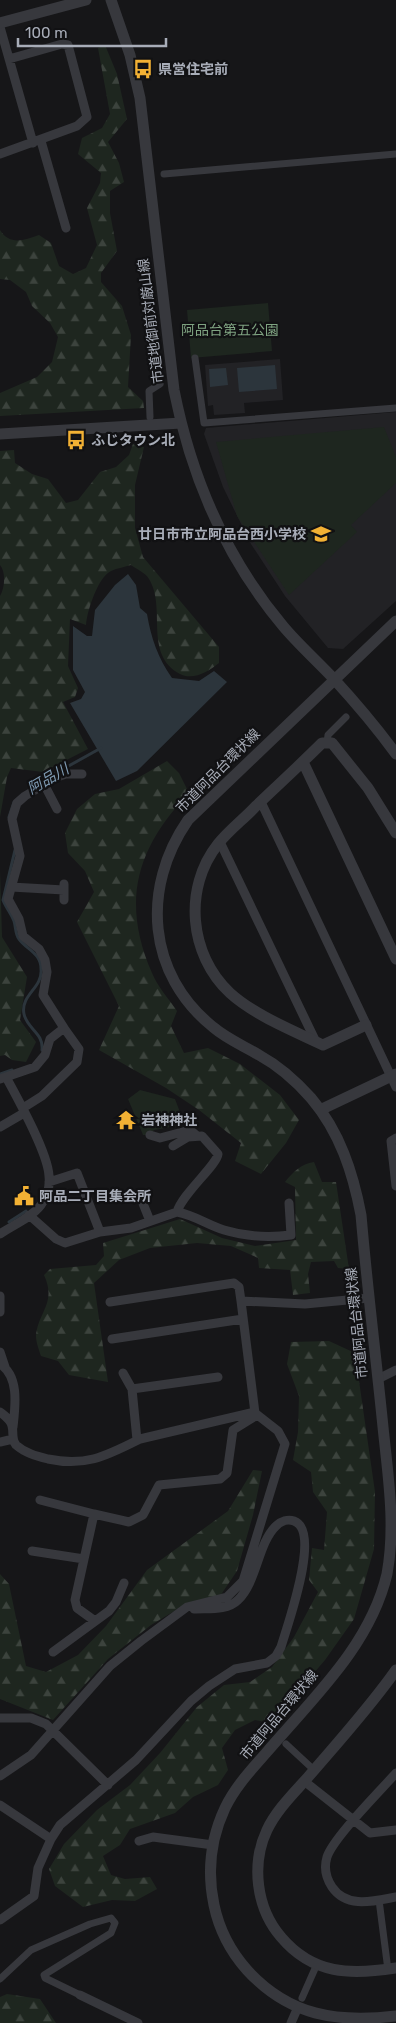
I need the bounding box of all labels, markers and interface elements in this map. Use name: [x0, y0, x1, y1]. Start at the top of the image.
scale bar: [18, 15, 165, 47]
text: 100 m: [25, 24, 67, 42]
bus stop icon: 県営住宅前: [132, 58, 154, 80]
place label: 県営住宅前: [158, 61, 228, 78]
street label: 市道地御前対厳山線: [135, 257, 167, 385]
park label: 阿品台第五公園: [181, 322, 279, 339]
bus stop icon: ふじタウン北: [65, 429, 87, 451]
place label: ふじタウン北: [91, 432, 175, 449]
school or university icon: 廿日市市立阿品台西小学校: [310, 523, 332, 545]
place label: 廿日市市立阿品台西小学校: [138, 526, 306, 543]
street label: 市道阿品台環状線: [172, 725, 264, 817]
water label: 阿品川: [24, 759, 74, 798]
temple icon: 岩神神社: [115, 1109, 137, 1131]
place label: 岩神神社: [141, 1112, 197, 1129]
public building icon: 阿品二丁目集会所: [13, 1185, 35, 1207]
place label: 阿品二丁目集会所: [39, 1188, 151, 1205]
street label: 市道阿品台環状線: [343, 1266, 371, 1380]
street label: 市道阿品台環状線: [236, 1667, 322, 1763]

